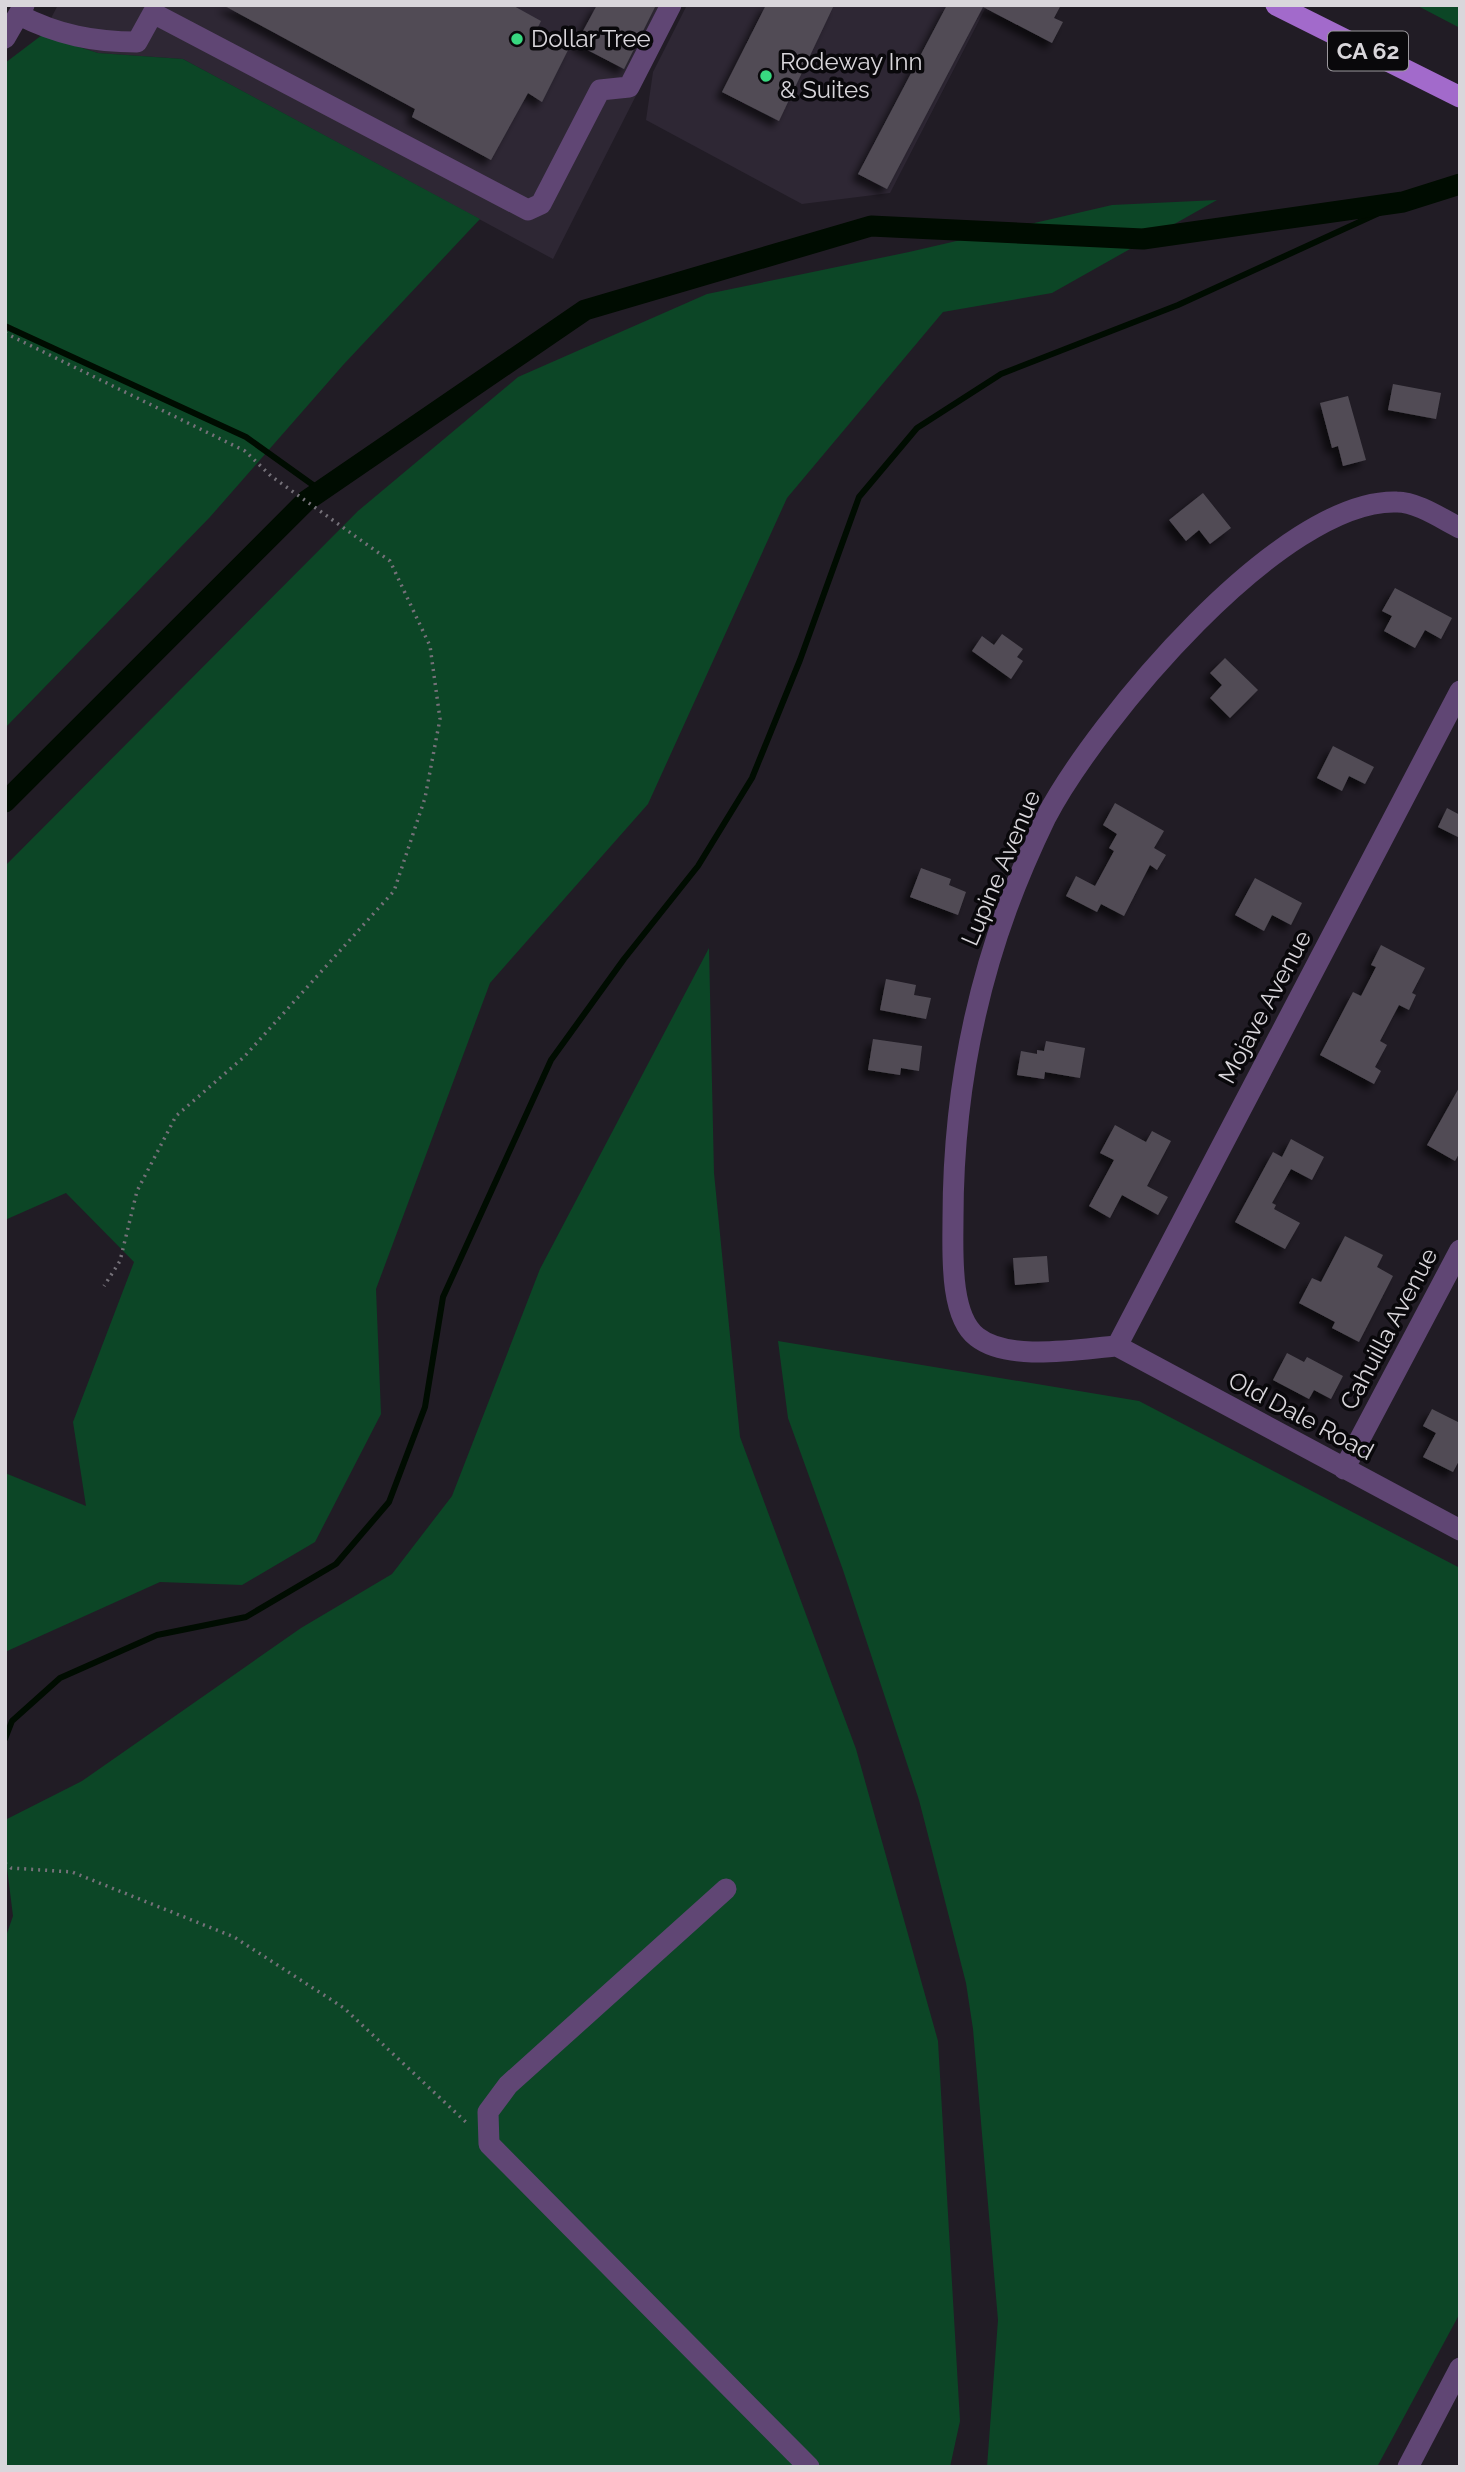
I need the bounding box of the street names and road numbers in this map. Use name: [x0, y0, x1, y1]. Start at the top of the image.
road number: CA 62: [1328, 32, 1408, 70]
street label: Lupine Avenue: [955, 786, 1046, 950]
street label: Mojave Avenue: [1212, 925, 1317, 1088]
street label: Cahuilla Avenue: [1334, 1243, 1443, 1414]
street label: Old Dale Road: [1224, 1365, 1379, 1466]

